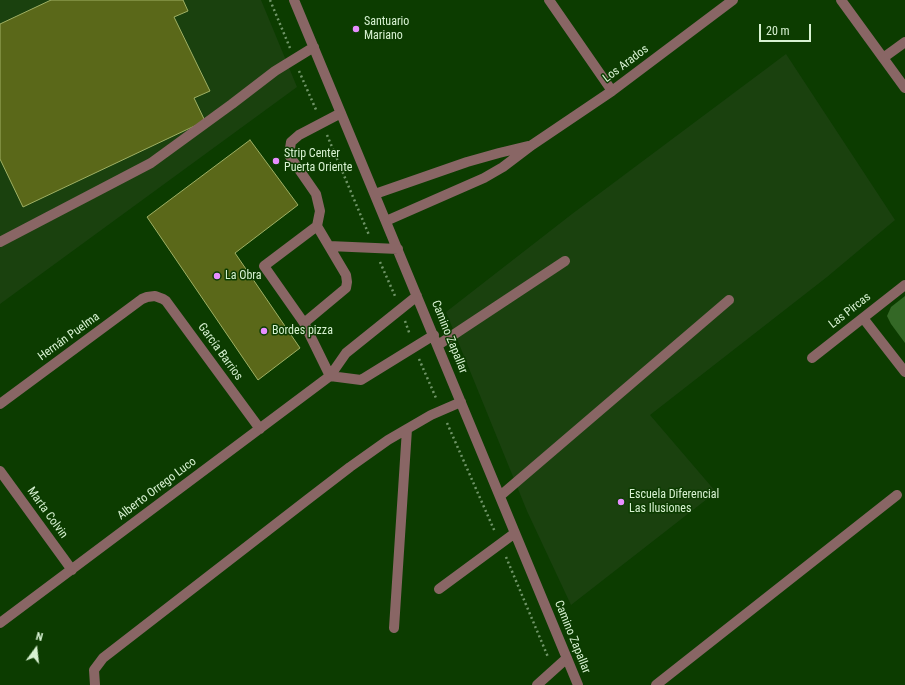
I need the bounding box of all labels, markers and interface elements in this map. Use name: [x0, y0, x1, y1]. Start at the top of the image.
place label: Santuario Mariano: [364, 15, 409, 43]
scale bar: [761, 16, 813, 42]
marker: Santuario Mariano: [351, 24, 361, 34]
text: 20 m: [766, 24, 790, 38]
street label: Los Arados: [600, 42, 652, 86]
place label: Strip Center Puerta Oriente: [284, 147, 352, 175]
marker: Strip Center Puerta Oriente: [271, 156, 281, 166]
place label: La Obra: [225, 269, 262, 283]
marker: La Obra: [212, 271, 222, 281]
street label: Las Pircas: [826, 290, 874, 332]
street label: Camino Zapallar: [428, 298, 470, 376]
street label: Hernán Puelma: [35, 310, 103, 364]
street label: García Barrios: [194, 321, 246, 383]
place label: Bordes pizza: [272, 324, 333, 338]
marker: Bordes pizza: [259, 326, 269, 336]
street label: Alberto Orrego Luco: [115, 455, 199, 523]
street label: Marta Colvin: [24, 484, 70, 542]
place label: Escuela Diferencial Las Ilusiones: [629, 488, 719, 516]
marker: Escuela Diferencial Las Ilusiones: [616, 497, 626, 507]
street label: Camino Zapallar: [551, 598, 593, 676]
north arrow: [16, 629, 56, 669]
text: N: [34, 630, 44, 644]

